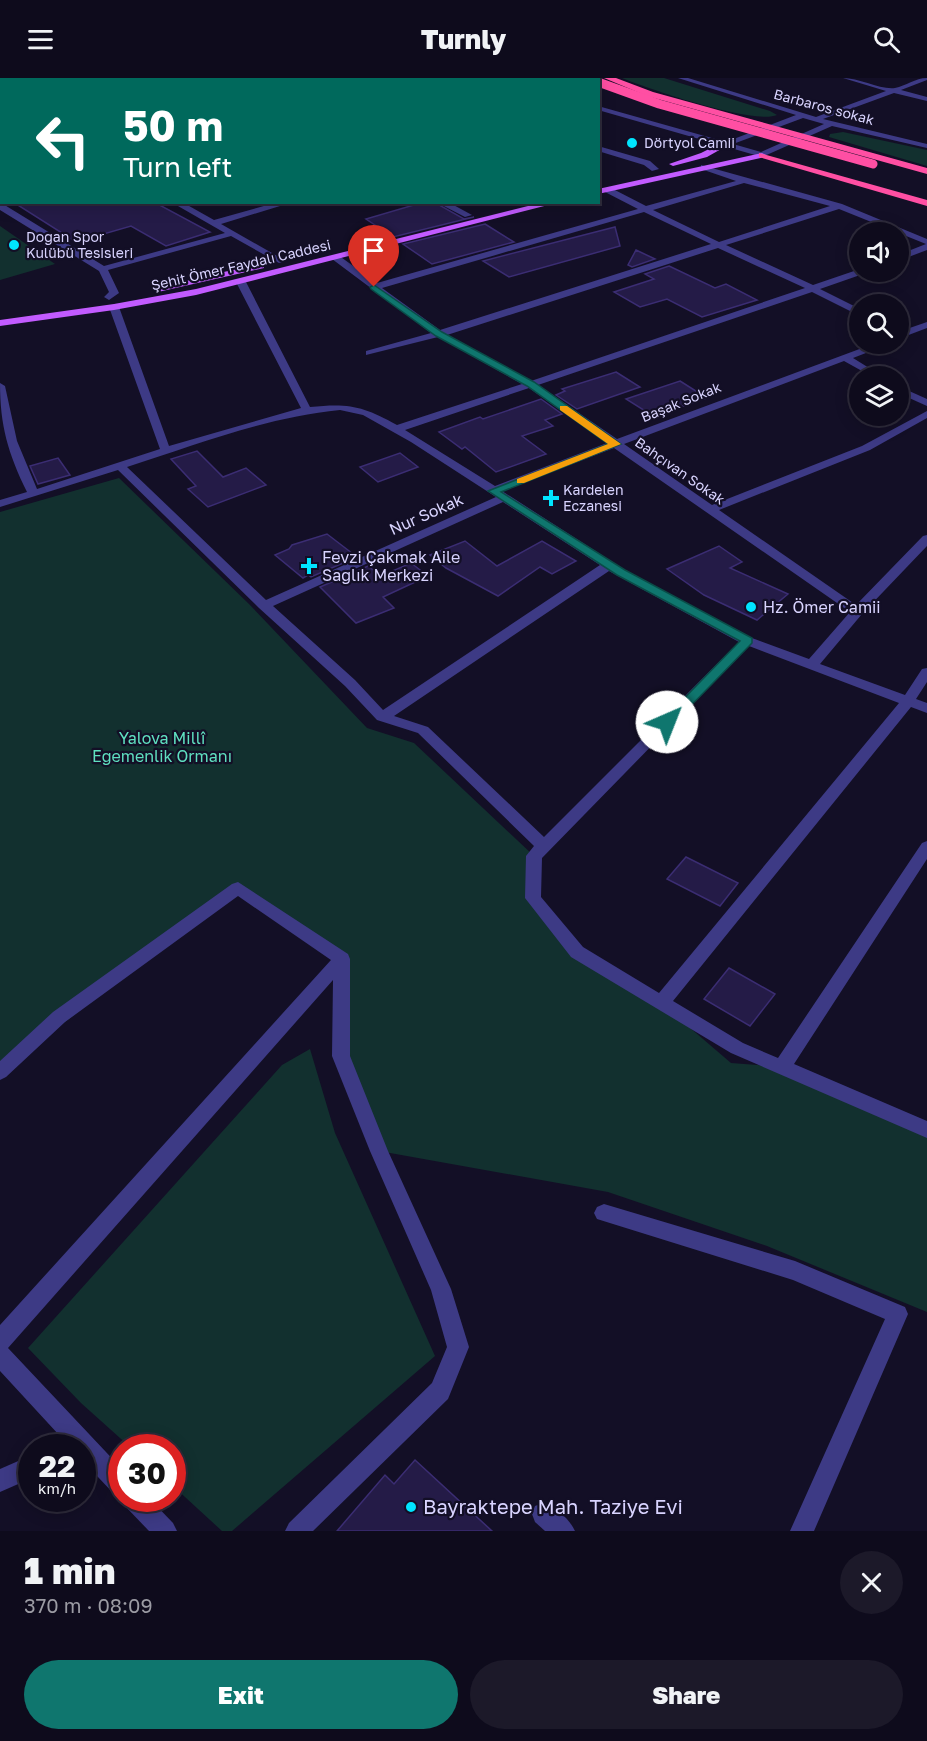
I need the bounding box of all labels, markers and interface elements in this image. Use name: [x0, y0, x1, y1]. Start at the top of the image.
icon: menu: [24, 23, 57, 56]
text: Turnly: [421, 23, 506, 55]
icon: search: [870, 23, 903, 56]
street label: Barbaros sokak: [772, 85, 876, 128]
text: 50 m: [123, 100, 223, 150]
icon: left: [24, 102, 102, 180]
place label: Dörtyol Camii: [644, 134, 735, 151]
marker: Dörtyol Camii: [625, 136, 639, 150]
text: Turn left: [123, 151, 232, 183]
map controls: [849, 222, 909, 426]
button: sound: [849, 222, 909, 282]
pin: [348, 225, 399, 287]
place label: Doğan Spor Kulübü Tesisleri: [26, 228, 133, 261]
icon: arrive: [357, 234, 390, 267]
street label: Şehit Ömer Faydalı Caddesi: [149, 236, 332, 293]
marker: Doğan Spor Kulübü Tesisleri: [7, 238, 21, 252]
button: search: [849, 294, 909, 354]
button: layers: [849, 366, 909, 426]
street label: Başak Sokak: [638, 378, 723, 425]
street label: Bahçıvan Sokak: [632, 433, 729, 508]
place label: Kardelen Eczanesi: [563, 481, 624, 514]
street label: Nur Sokak: [386, 489, 466, 539]
marker: Kardelen Eczanesi: [544, 491, 558, 505]
place label: Fevzi Çakmak Aile Sağlık Merkezi: [322, 547, 460, 585]
marker: Fevzi Çakmak Aile Sağlık Merkezi: [300, 557, 318, 575]
place label: Hz. Ömer Camii: [763, 597, 881, 617]
marker: Hz. Ömer Camii: [744, 600, 758, 614]
position arrow: [635, 690, 699, 754]
park label: Yalova Millî Egemenlik Ormanı: [92, 728, 232, 766]
speed limit sign: 30: [108, 1434, 186, 1512]
text: 22: [39, 1448, 75, 1484]
text: km/h: [38, 1479, 76, 1497]
place label: Bayraktepe Mah. Taziye Evi: [423, 1494, 683, 1518]
marker: Bayraktepe Mah. Taziye Evi: [404, 1500, 418, 1514]
text: 1 min: [24, 1549, 115, 1592]
button: close: [840, 1551, 903, 1614]
text: 370 m · 08:09: [24, 1593, 153, 1617]
button: Exit: [24, 1660, 458, 1729]
button: Share: [470, 1660, 903, 1729]

